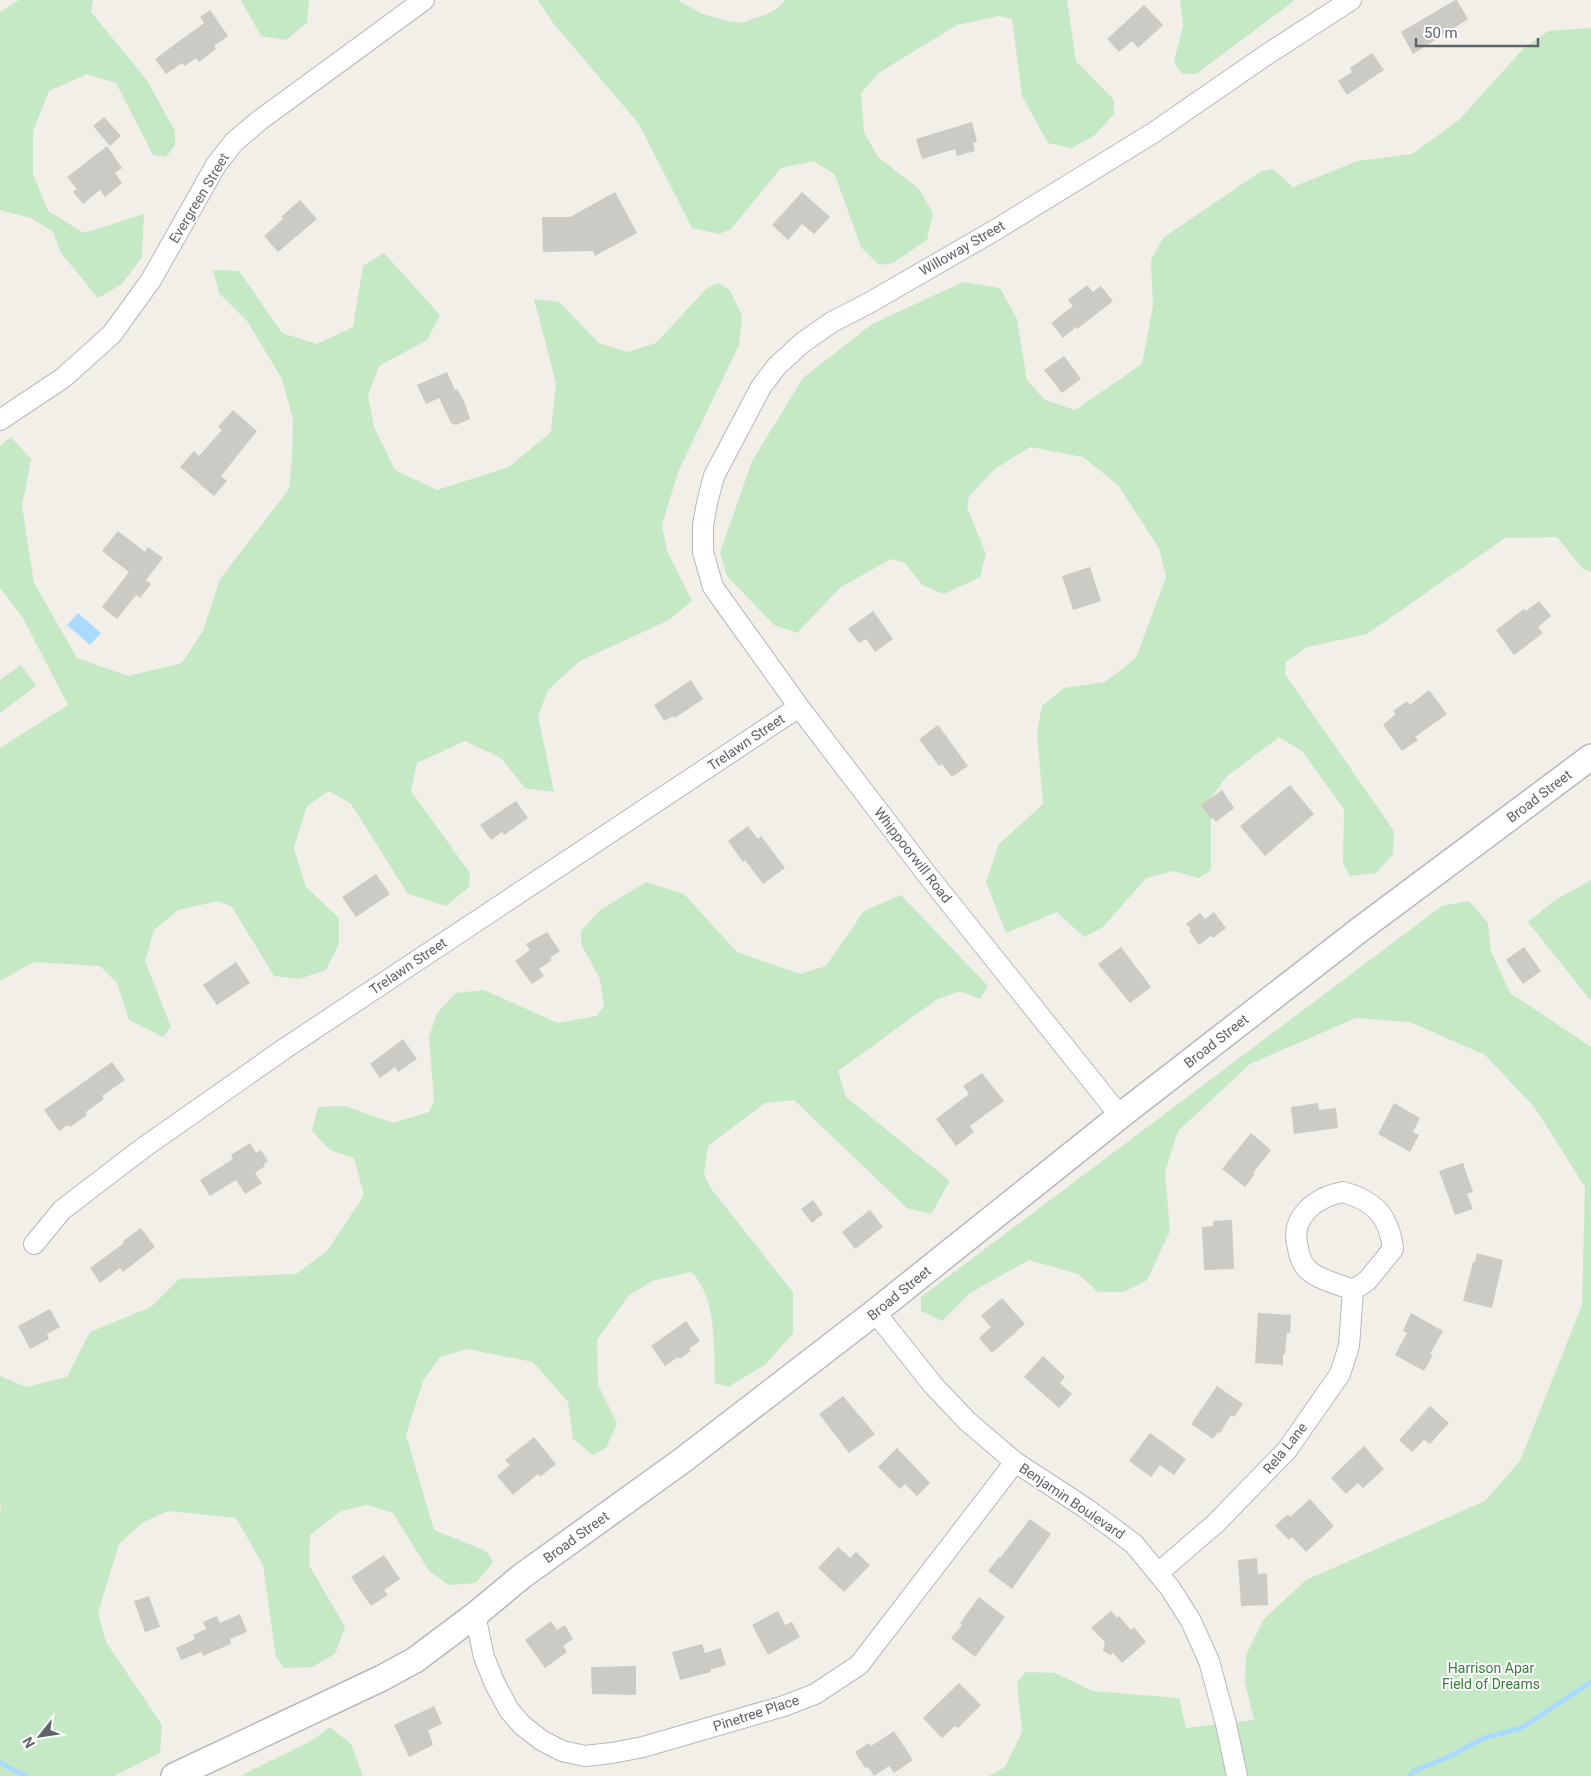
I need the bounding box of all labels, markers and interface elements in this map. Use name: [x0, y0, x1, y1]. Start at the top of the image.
scale bar: [1416, 15, 1538, 47]
text: 50 m: [1424, 24, 1458, 42]
street label: Evergreen Street: [166, 150, 232, 246]
street label: Willoway Street: [917, 217, 1008, 279]
street label: Trelawn Street: [704, 710, 788, 774]
street label: Broad Street: [1503, 766, 1575, 826]
street label: Whippoorwill Road: [871, 804, 955, 906]
street label: Trelawn Street: [366, 934, 450, 998]
street label: Broad Street: [1181, 1011, 1252, 1071]
street label: Broad Street: [864, 1262, 934, 1324]
street label: Rela Lane: [1260, 1419, 1310, 1477]
street label: Benjamin Boulevard: [1016, 1460, 1128, 1542]
street label: Broad Street: [540, 1508, 612, 1566]
park label: Harrison Apar Field of Dreams: [1442, 1660, 1540, 1692]
street label: Pinetree Place: [711, 1692, 801, 1734]
north arrow: [15, 1711, 65, 1761]
text: N: [19, 1734, 38, 1751]

